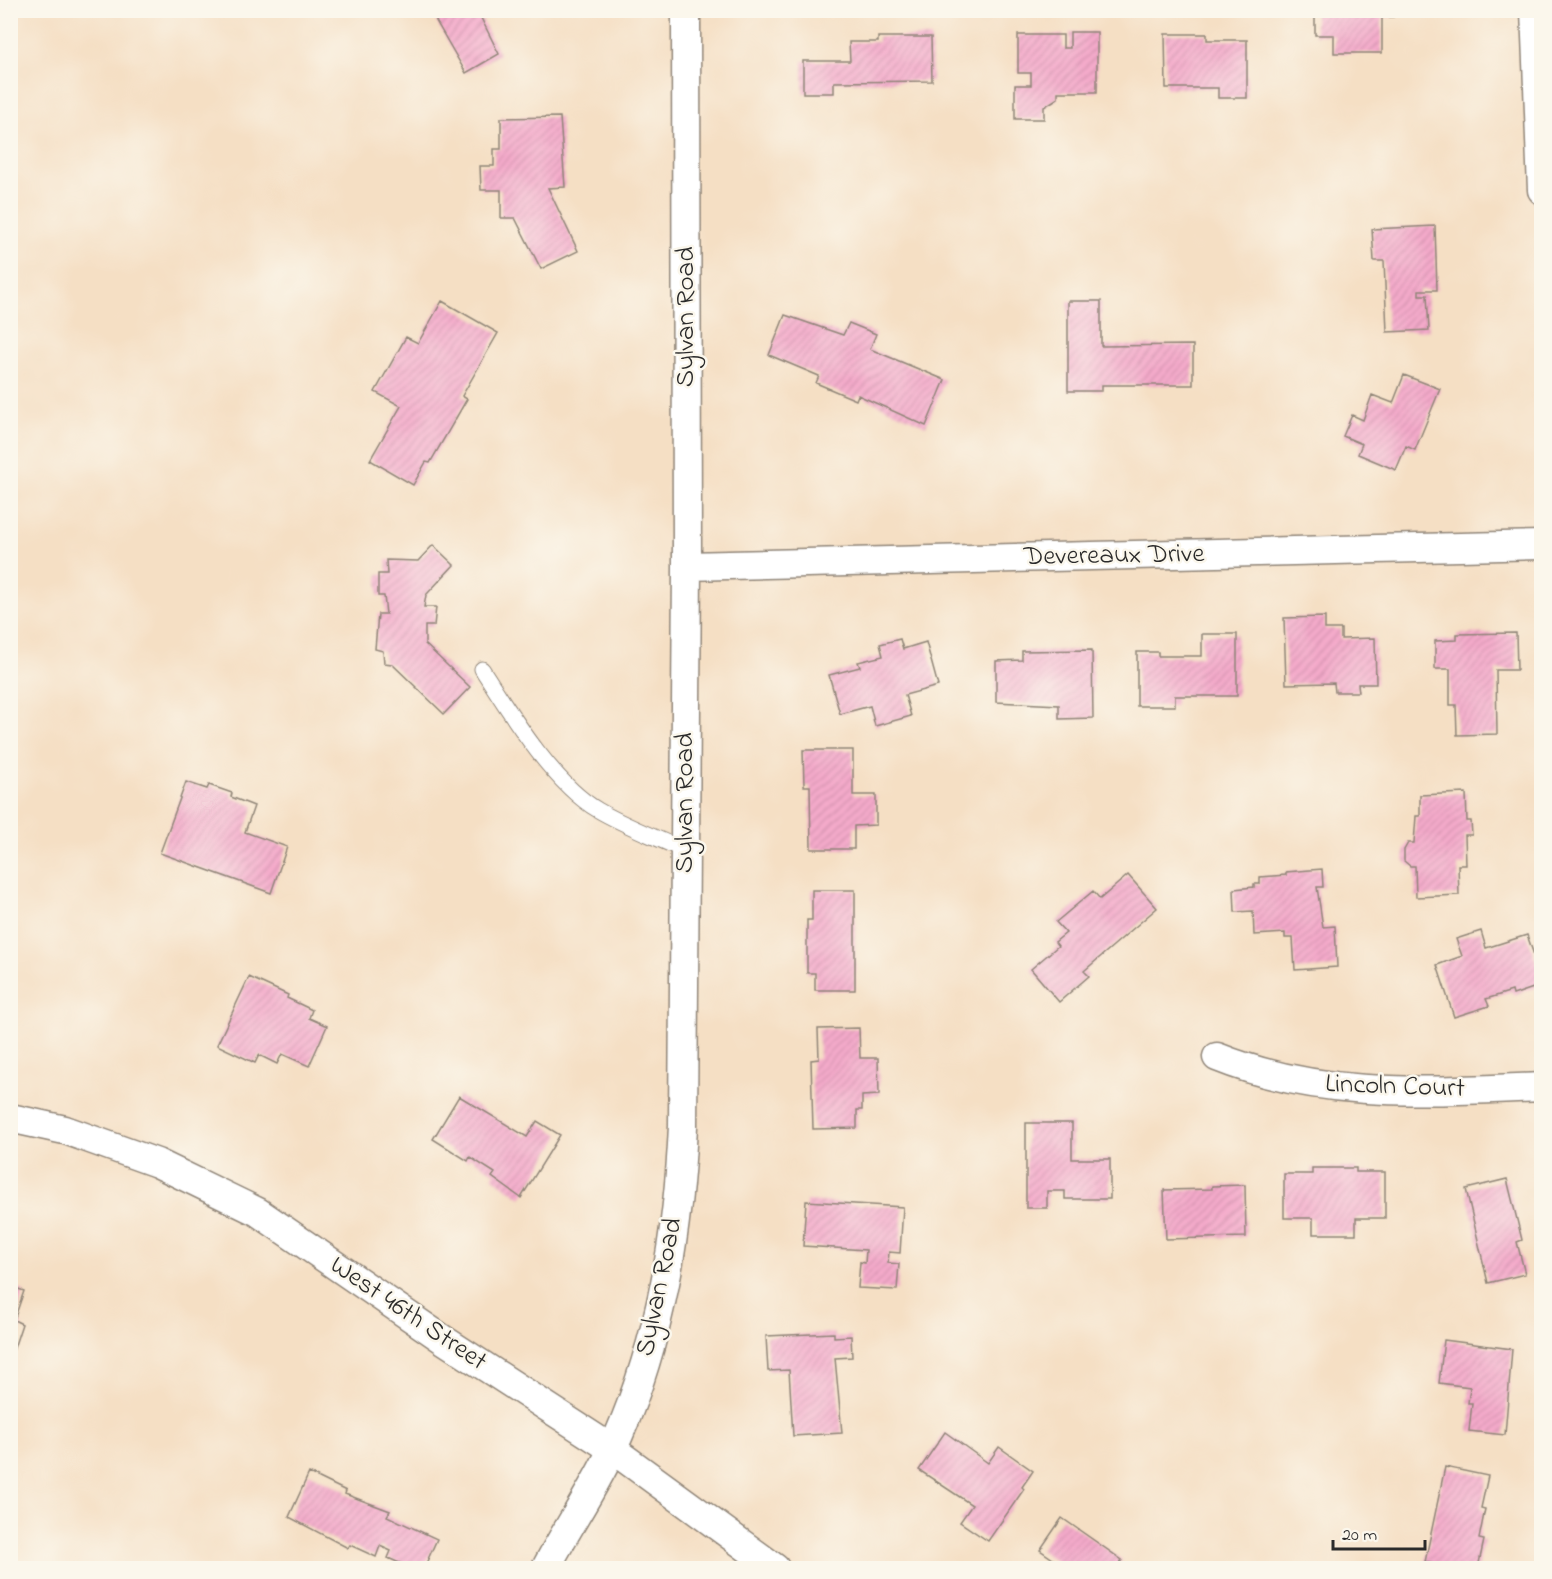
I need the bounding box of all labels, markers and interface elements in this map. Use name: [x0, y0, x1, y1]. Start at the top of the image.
street label: Sylvan Road: [667, 247, 706, 387]
street label: Devereaux Drive: [1022, 535, 1206, 577]
street label: Sylvan Road: [666, 733, 705, 873]
street label: Lincoln Court: [1325, 1065, 1465, 1109]
street label: Sylvan Road: [626, 1214, 694, 1360]
street label: West 46th Street: [322, 1247, 494, 1381]
scale bar: [1333, 1513, 1424, 1551]
text: 20 m: [1342, 1523, 1377, 1549]

